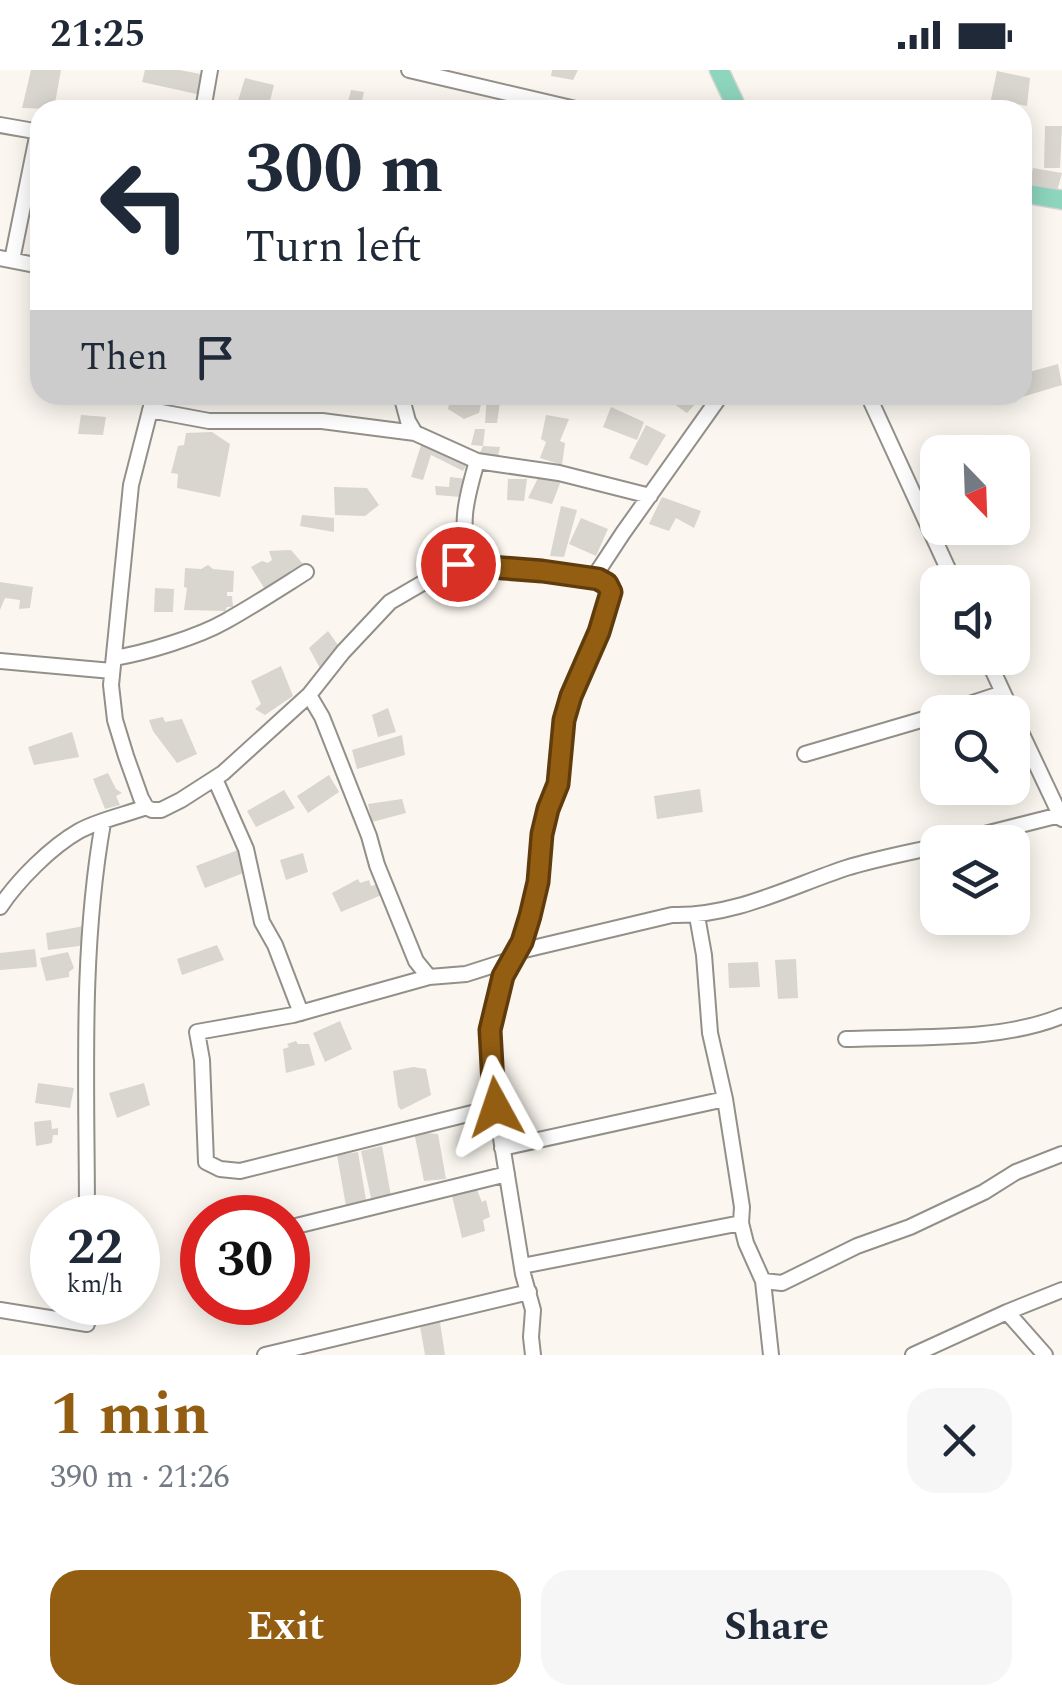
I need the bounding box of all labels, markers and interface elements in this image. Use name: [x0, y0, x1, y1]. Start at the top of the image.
text: 21:25: [50, 6, 145, 64]
text: 300 m: [245, 117, 443, 223]
icon: left: [80, 140, 210, 270]
text: Turn left: [245, 213, 422, 282]
text: Then: [80, 329, 168, 387]
icon: arrive: [188, 330, 243, 385]
north arrow: [920, 435, 1030, 545]
map controls: [920, 435, 1030, 935]
pin: [416, 522, 501, 607]
icon: arrive: [431, 537, 486, 592]
button: sound: [920, 565, 1030, 675]
button: search: [920, 695, 1030, 805]
button: layers: [920, 825, 1030, 935]
position arrow: [444, 1055, 548, 1159]
speed limit sign: 30: [180, 1195, 310, 1325]
text: 22: [67, 1210, 123, 1286]
text: km/h: [67, 1266, 123, 1304]
text: 1 min: [50, 1369, 210, 1461]
button: close: [907, 1388, 1012, 1493]
text: 390 m · 21:26: [50, 1453, 230, 1502]
button: Exit: [50, 1570, 521, 1685]
button: Share: [541, 1570, 1012, 1685]

